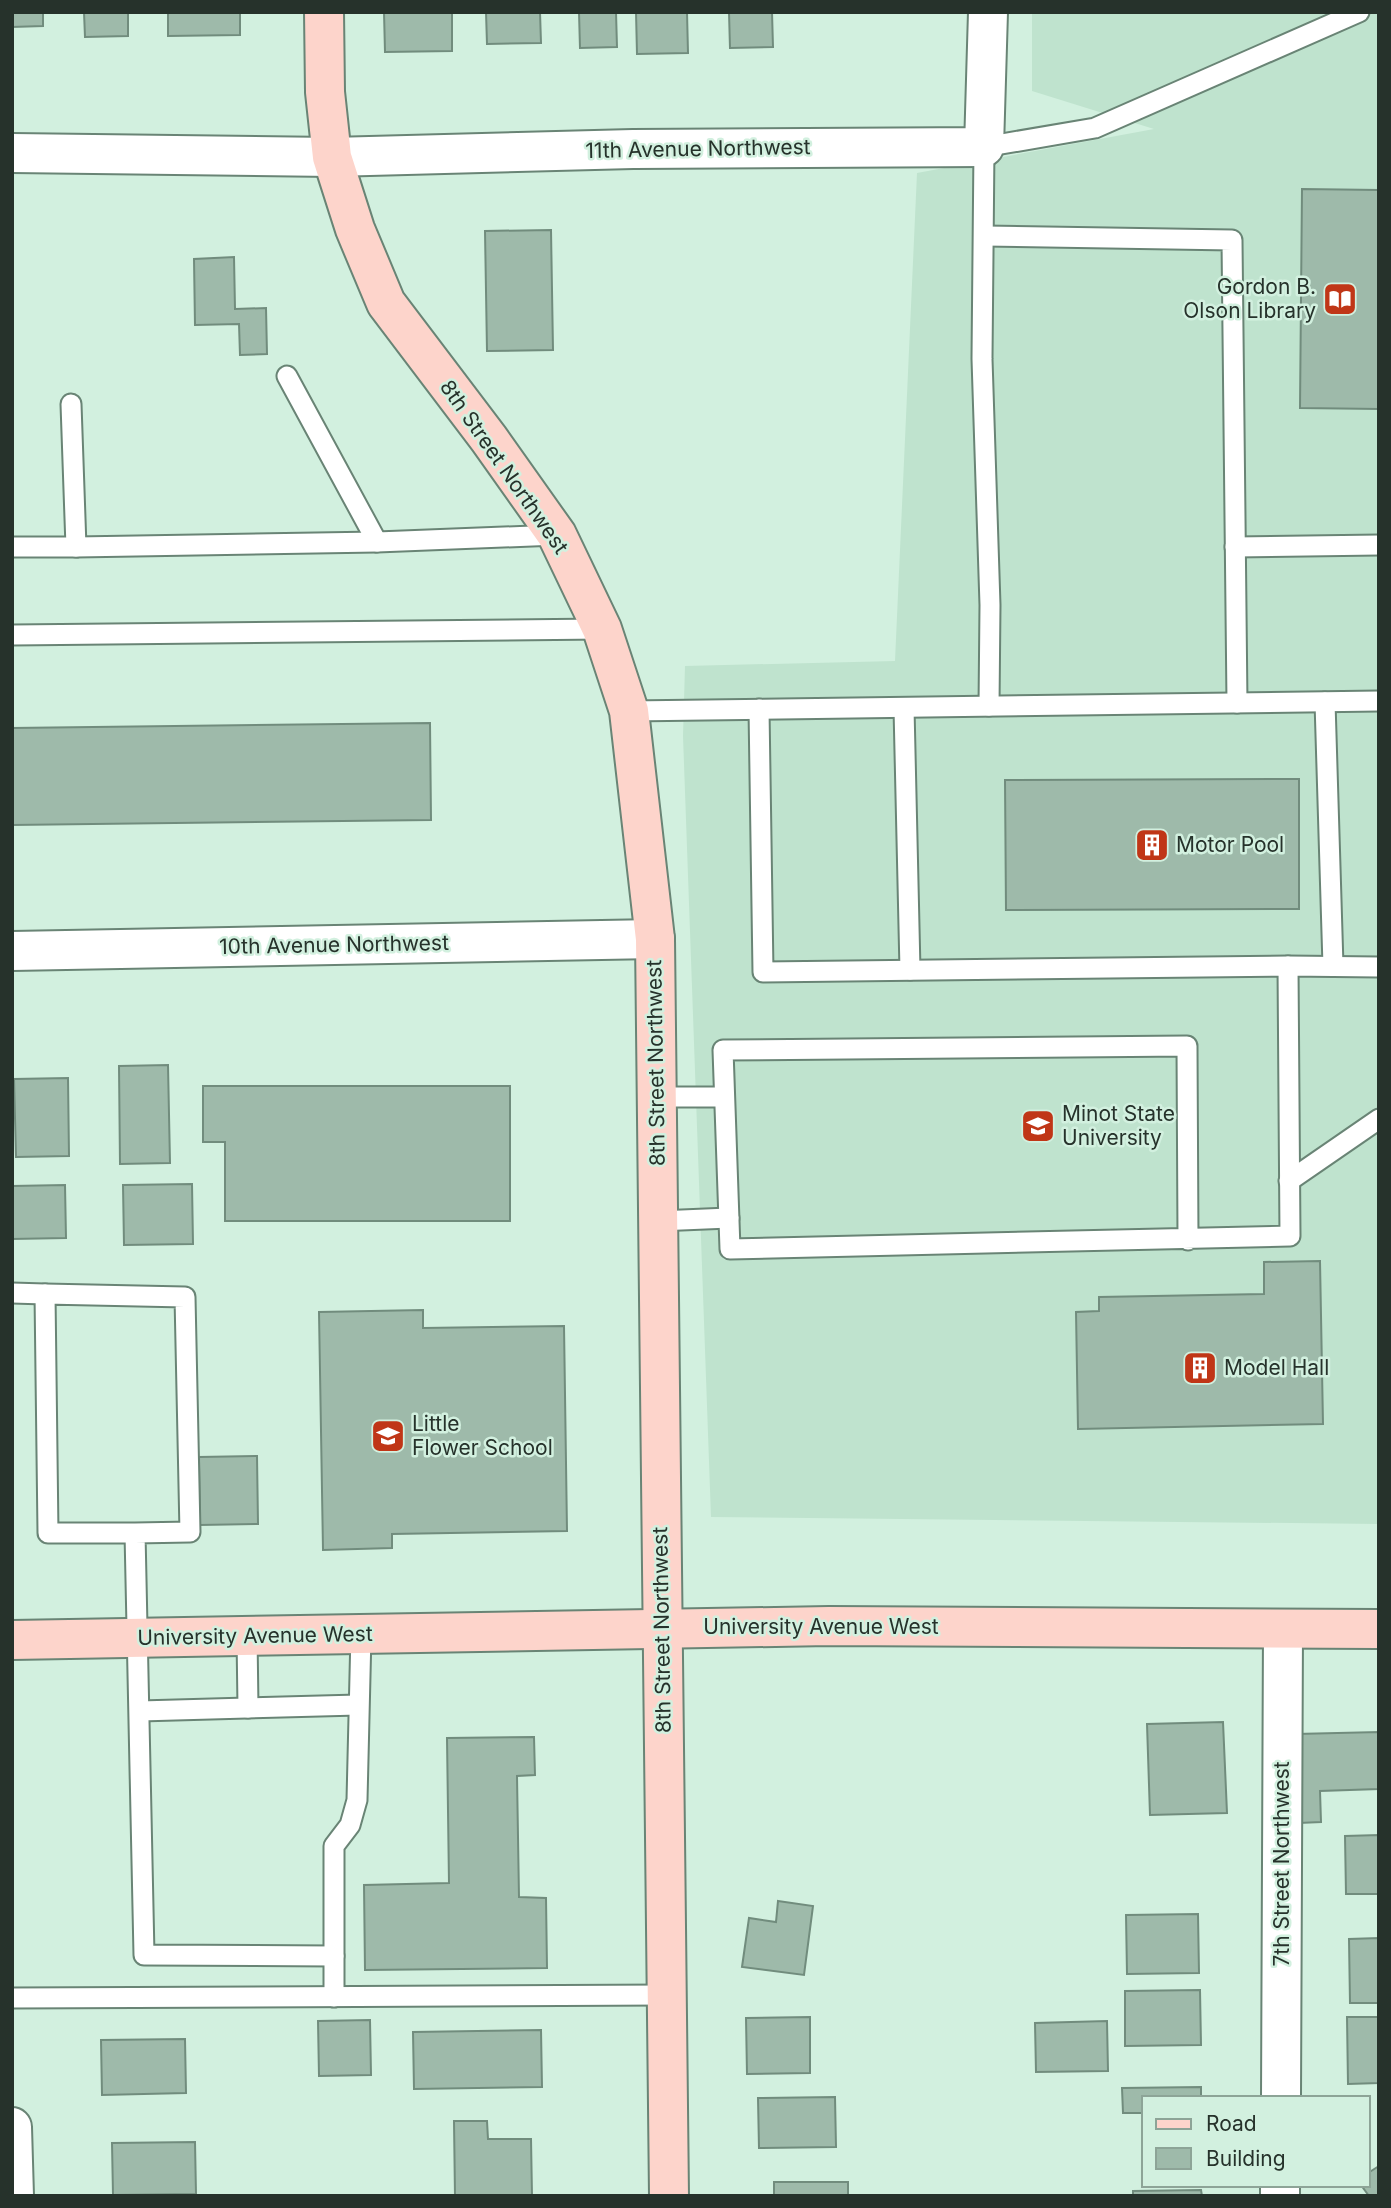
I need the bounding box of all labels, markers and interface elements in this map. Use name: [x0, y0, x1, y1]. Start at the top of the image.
street label: 11th Avenue Northwest: [585, 134, 811, 163]
place label: Gordon B. Olson Library: [1183, 274, 1316, 323]
library icon: Gordon B. Olson Library: [1321, 280, 1359, 318]
street label: 8th Street Northwest: [435, 375, 574, 558]
building icon: Motor Pool: [1133, 826, 1171, 864]
place label: Motor Pool: [1176, 832, 1284, 857]
street label: 10th Avenue Northwest: [219, 930, 449, 959]
street label: 8th Street Northwest: [641, 960, 670, 1166]
place label: Minot State University: [1062, 1101, 1175, 1150]
school or university icon: Minot State University: [1019, 1107, 1057, 1145]
building icon: Model Hall: [1181, 1349, 1219, 1387]
place label: Model Hall: [1224, 1355, 1329, 1380]
place label: Little Flower School: [412, 1411, 553, 1460]
school or university icon: Little Flower School: [369, 1417, 407, 1455]
street label: 8th Street Northwest: [647, 1527, 676, 1733]
street label: University Avenue West: [703, 1614, 939, 1639]
street label: University Avenue West: [137, 1621, 373, 1650]
street label: 7th Street Northwest: [1269, 1761, 1294, 1967]
legend: [1142, 2096, 1370, 2187]
text: Road: [1206, 2111, 1257, 2136]
text: Building: [1206, 2146, 1286, 2171]

